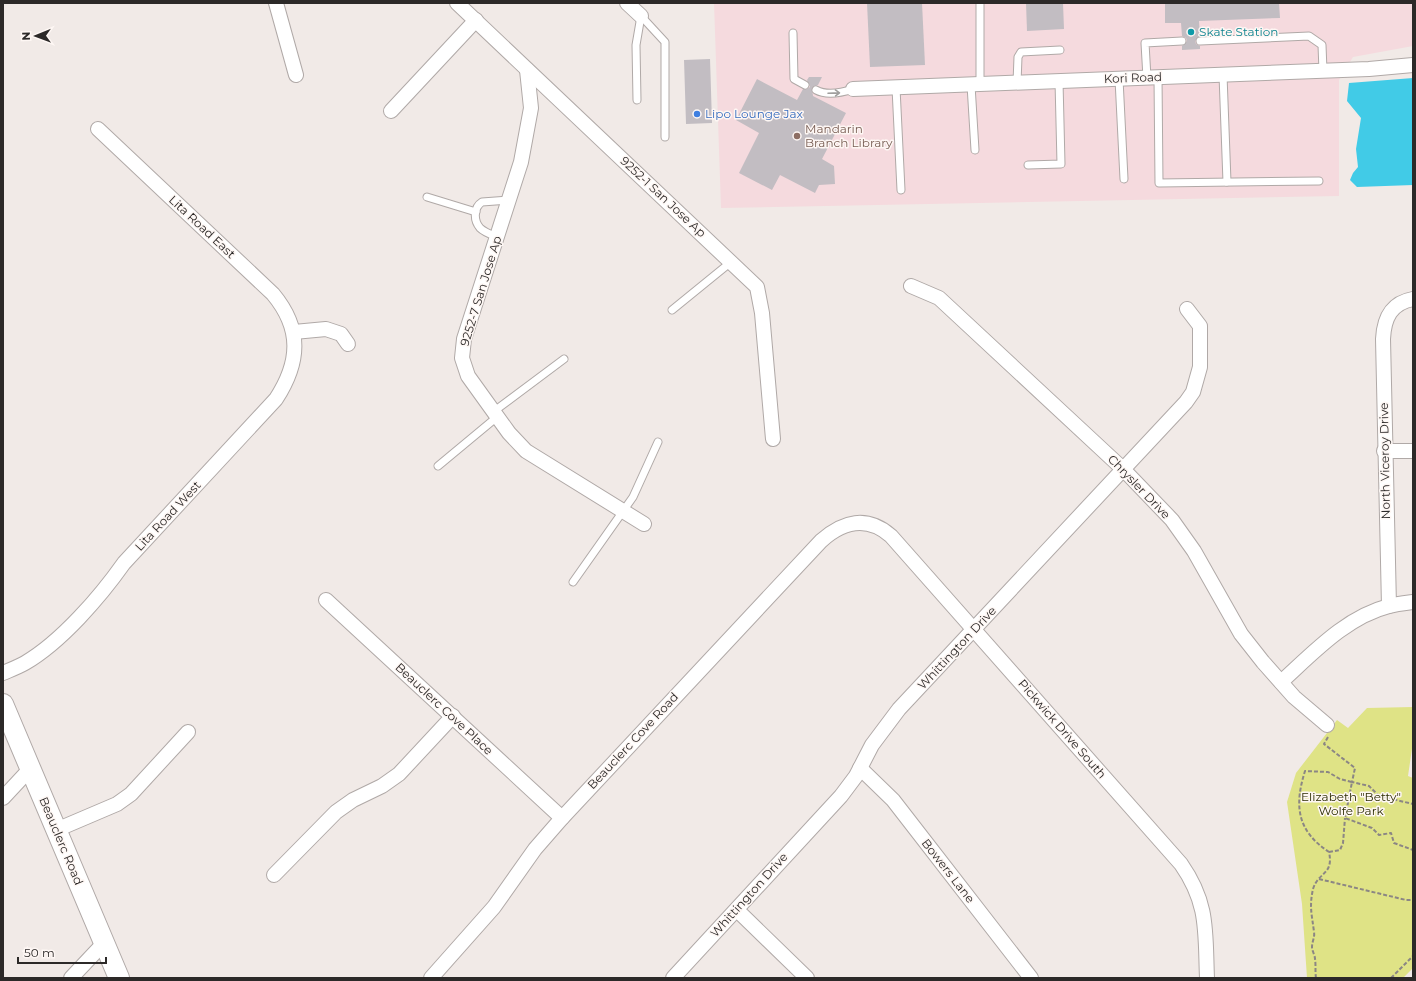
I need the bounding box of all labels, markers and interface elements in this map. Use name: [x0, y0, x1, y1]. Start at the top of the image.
north arrow: [16, 16, 56, 56]
place label: Skate Station: [1199, 24, 1278, 39]
marker: Skate Station: [1186, 27, 1196, 37]
text: N: [19, 32, 33, 41]
street label: Kori Road: [1104, 69, 1162, 86]
one-way arrow: [827, 89, 840, 97]
place label: Lipo Lounge Jax: [705, 106, 803, 121]
marker: Lipo Lounge Jax: [692, 109, 702, 119]
place label: Mandarin Branch Library: [805, 121, 893, 150]
marker: Mandarin Branch Library: [792, 131, 802, 141]
street label: 9252-1 San Jose Ap: [617, 153, 709, 240]
street label: Lita Road East: [166, 192, 239, 261]
street label: 9252-7 San Jose Ap: [457, 234, 504, 348]
street label: North Viceroy Drive: [1376, 402, 1393, 520]
street label: Chrysler Drive: [1105, 451, 1174, 522]
street label: Lita Road West: [131, 477, 204, 554]
street label: Whittington Drive: [914, 603, 999, 692]
street label: Beauclerc Cove Place: [392, 659, 496, 758]
street label: Pickwick Drive South: [1015, 676, 1110, 781]
street label: Beauclerc Cove Road: [584, 689, 681, 792]
park label: Elizabeth "Betty" Wolfe Park: [1301, 789, 1401, 818]
street label: Beauclerc Road: [36, 794, 87, 887]
street label: Bowers Lane: [919, 836, 978, 906]
street label: Whittington Drive: [707, 849, 790, 940]
scale bar: [18, 939, 106, 965]
text: 50 m: [24, 945, 55, 960]

